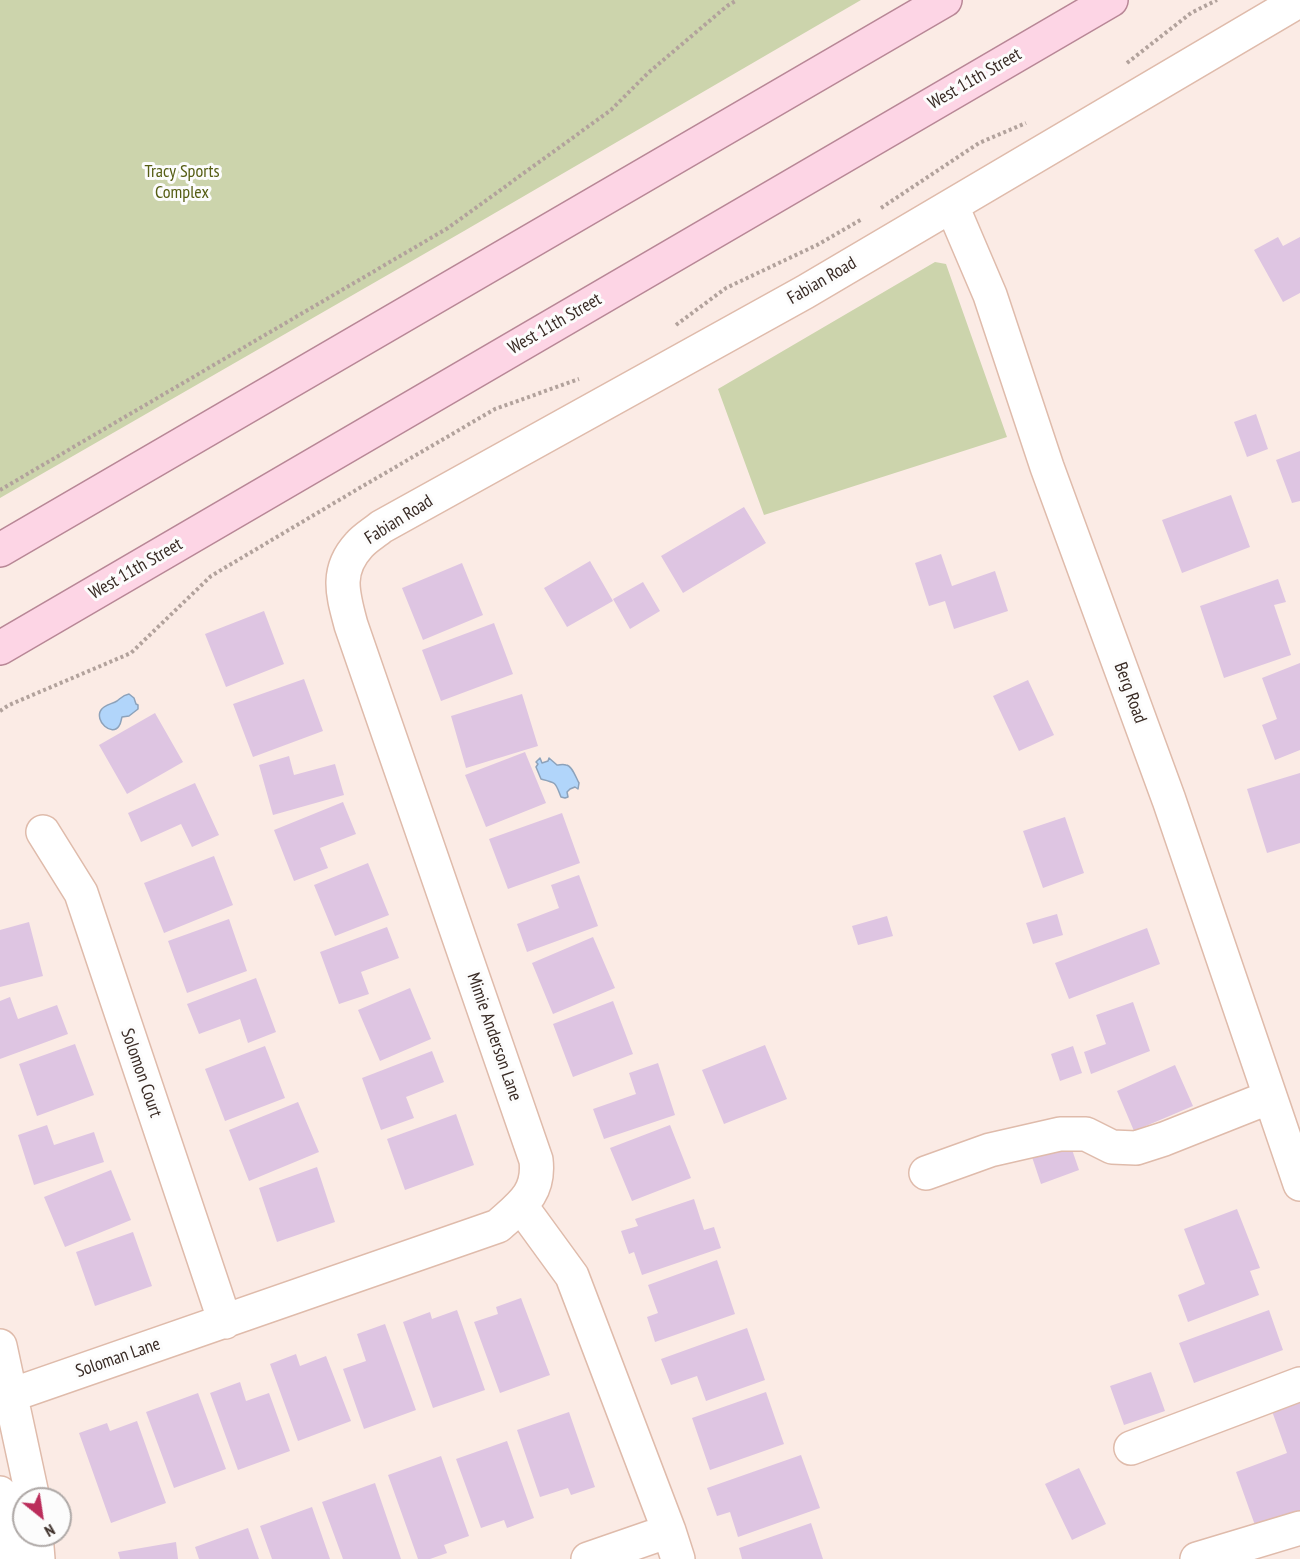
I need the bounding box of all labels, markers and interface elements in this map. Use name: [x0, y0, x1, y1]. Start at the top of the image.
street label: West 11th Street: [925, 44, 1025, 114]
park label: Tracy Sports Complex: [144, 161, 220, 204]
street label: Fabian Road: [784, 253, 860, 309]
street label: West 11th Street: [505, 289, 605, 359]
street label: Fabian Road: [361, 491, 437, 549]
street label: West 11th Street: [86, 534, 186, 604]
street label: Berg Road: [1109, 660, 1151, 726]
street label: Mimie Anderson Lane: [462, 970, 526, 1104]
street label: Solomon Court: [116, 1026, 166, 1120]
street label: Soloman Lane: [73, 1333, 163, 1383]
north arrow: [12, 1487, 72, 1547]
text: N: [41, 1520, 59, 1542]

